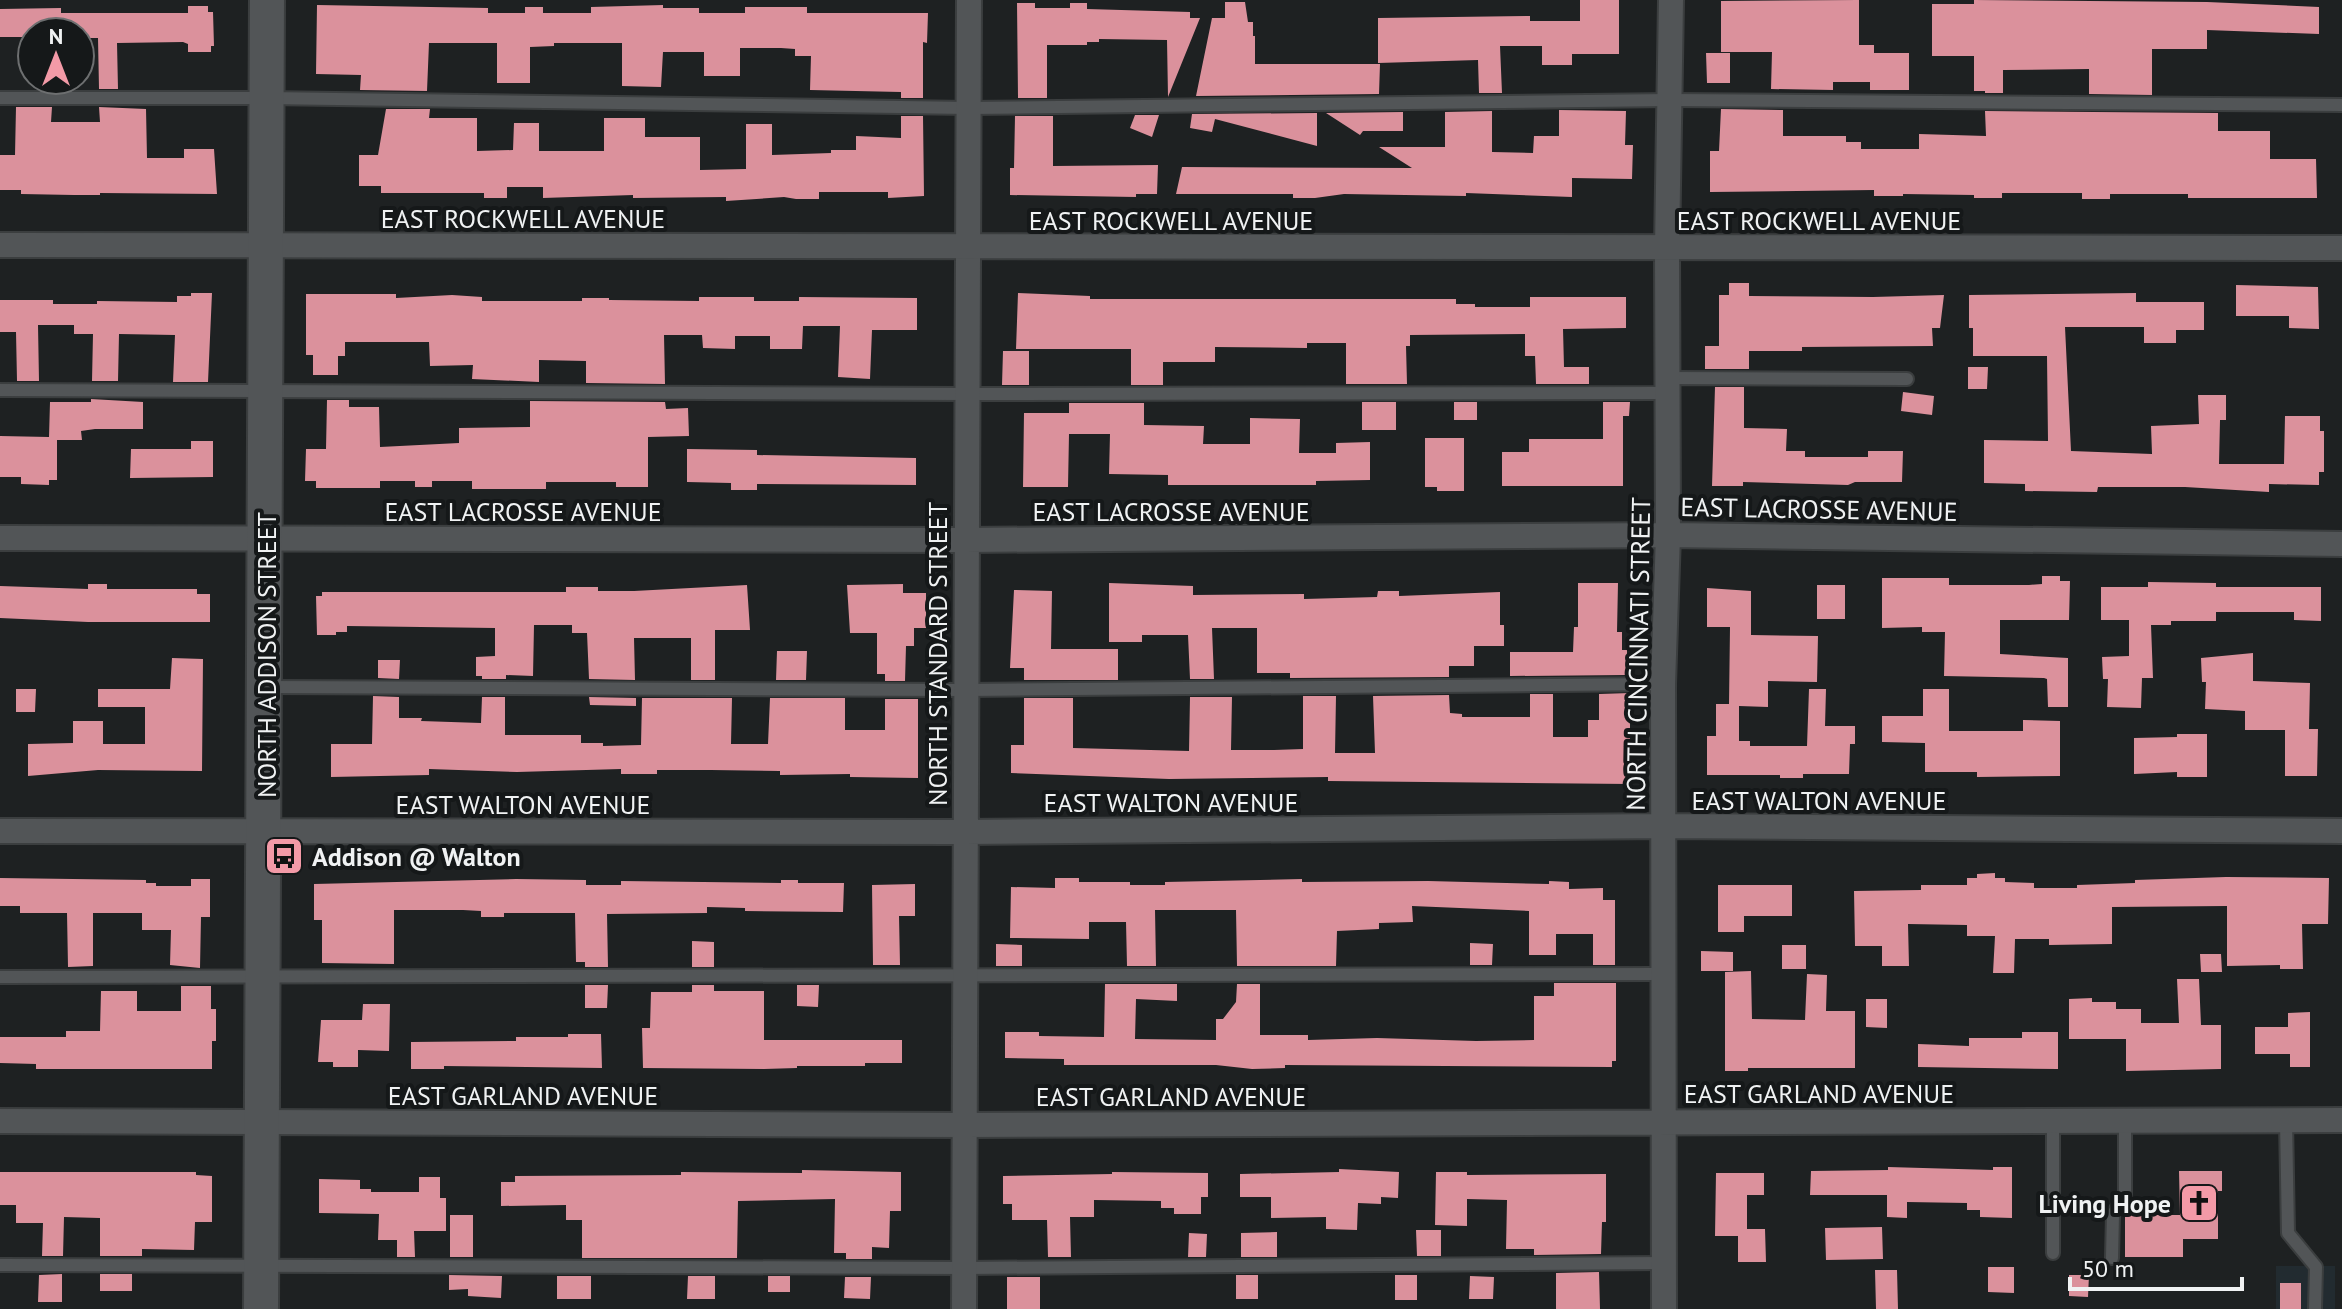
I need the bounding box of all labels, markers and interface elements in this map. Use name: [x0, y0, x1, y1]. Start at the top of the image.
north arrow: [16, 16, 96, 96]
text: N: [49, 22, 63, 50]
street label: EAST ROCKWELL AVENUE: [381, 202, 665, 235]
street label: EAST ROCKWELL AVENUE: [1029, 204, 1313, 237]
street label: EAST ROCKWELL AVENUE: [1677, 204, 1961, 237]
street label: EAST LACROSSE AVENUE: [1680, 490, 1958, 528]
street label: EAST LACROSSE AVENUE: [384, 495, 662, 528]
street label: EAST LACROSSE AVENUE: [1032, 495, 1310, 528]
street label: NORTH CINCINNATI STREET: [1619, 497, 1657, 811]
street label: NORTH STANDARD STREET: [921, 502, 954, 806]
street label: NORTH ADDISON STREET: [250, 512, 283, 798]
street label: EAST WALTON AVENUE: [1692, 784, 1946, 817]
street label: EAST WALTON AVENUE: [1044, 786, 1298, 819]
street label: EAST WALTON AVENUE: [396, 788, 650, 821]
bus stop icon: Addison @ Walton: [263, 835, 305, 877]
place label: Addison @ Walton: [312, 840, 521, 873]
street label: EAST GARLAND AVENUE: [1684, 1077, 1954, 1110]
street label: EAST GARLAND AVENUE: [388, 1079, 658, 1112]
street label: EAST GARLAND AVENUE: [1036, 1080, 1306, 1113]
church icon: Living Hope: [2178, 1182, 2220, 1224]
place label: Living Hope: [2038, 1187, 2171, 1220]
scale bar: [2070, 1241, 2242, 1291]
text: 50 m: [2082, 1253, 2134, 1284]

